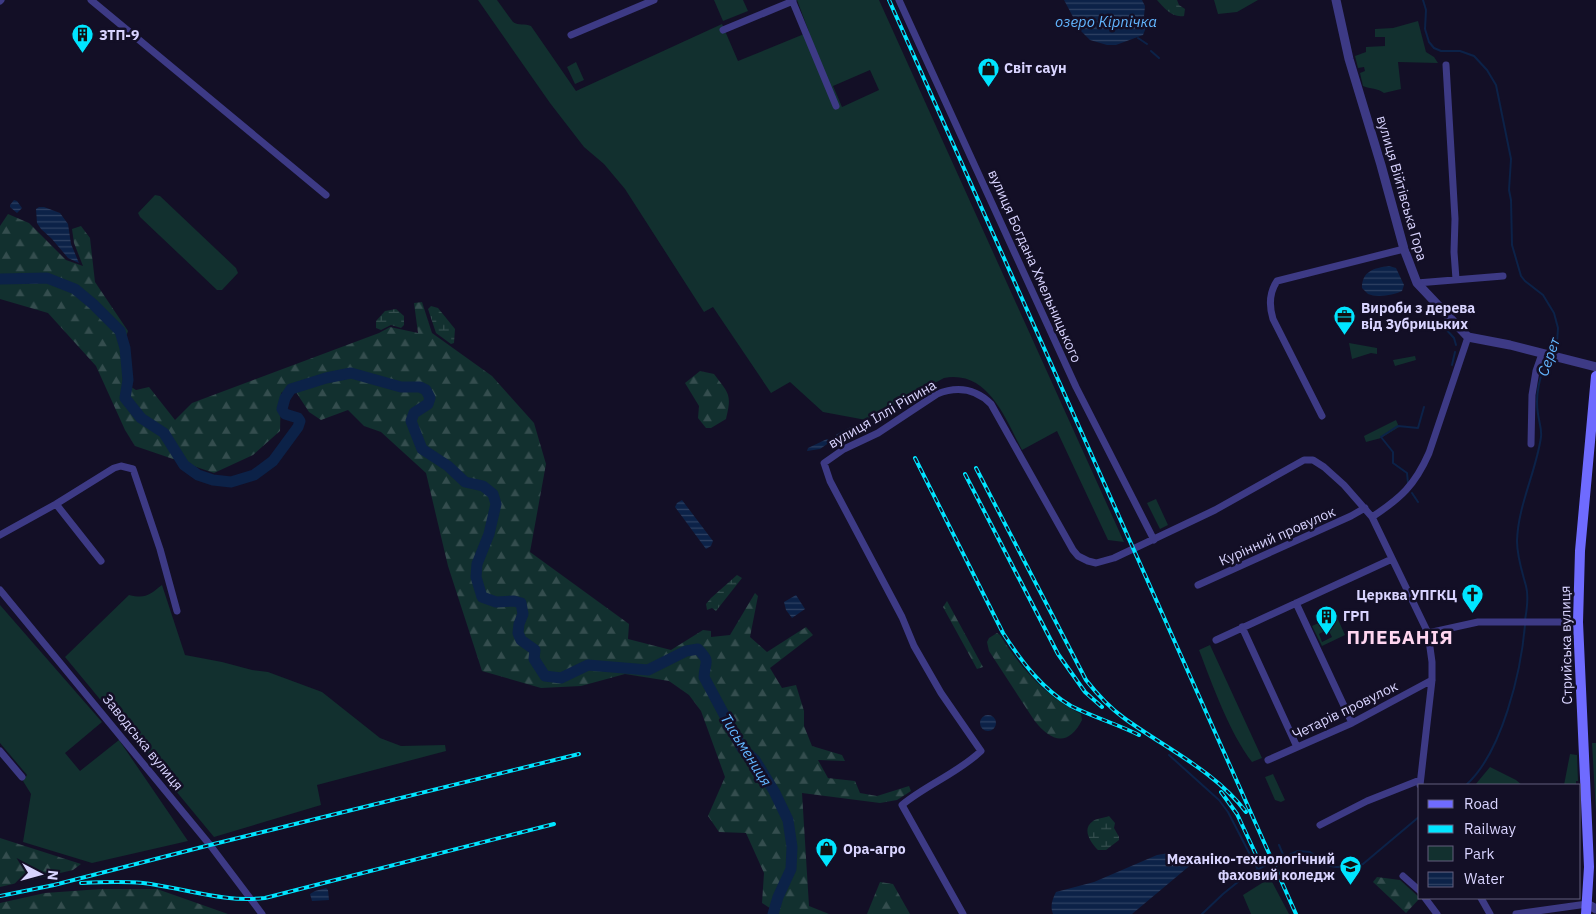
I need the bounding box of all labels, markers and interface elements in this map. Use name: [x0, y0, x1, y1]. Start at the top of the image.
water label: озеро Кірпічка: [1055, 12, 1157, 31]
building icon: ЗТП-9: [71, 23, 95, 54]
place label: ЗТП-9: [99, 26, 139, 44]
shop icon: Світ саун: [976, 56, 1000, 87]
place label: Світ саун: [1004, 59, 1067, 77]
street label: вулиця Війтівська Гора: [1373, 113, 1432, 263]
street label: вулиця Богдана Хмельницького: [984, 167, 1086, 365]
place label: Вироби з дерева від Зубрицьких: [1361, 299, 1475, 333]
office icon: Вироби з дерева від Зубрицьких: [1333, 304, 1357, 335]
water label: Серет: [1533, 334, 1564, 379]
street label: вулиця Іллі Ріпина: [825, 375, 940, 452]
street label: Курінний провулок: [1216, 502, 1338, 570]
church icon: Церква УПГКЦ: [1461, 583, 1485, 614]
street label: Стрийська вулиця: [1556, 585, 1576, 705]
place label: Церква УПГКЦ: [1356, 586, 1457, 604]
building icon: ГРП: [1315, 604, 1339, 635]
place label: ГРП: [1343, 607, 1369, 625]
district label: ПЛЕБАНІЯ: [1346, 625, 1454, 649]
street label: Четарів провулок: [1289, 677, 1401, 743]
street label: Заводська вулиця: [99, 690, 187, 794]
water label: Тисьмениця: [717, 710, 776, 790]
legend: [1418, 784, 1581, 899]
text: Road: [1464, 794, 1499, 813]
text: Railway: [1464, 819, 1517, 838]
shop icon: Ора-агро: [815, 837, 839, 868]
place label: Ора-агро: [843, 840, 906, 858]
text: Park: [1464, 844, 1494, 863]
north arrow: [15, 849, 65, 899]
place label: Механіко-технологічний фаховий коледж: [1167, 850, 1335, 884]
school or university icon: Механіко-технологічний фаховий коледж: [1339, 855, 1363, 886]
text: N: [43, 869, 62, 881]
text: Water: [1464, 869, 1505, 888]

